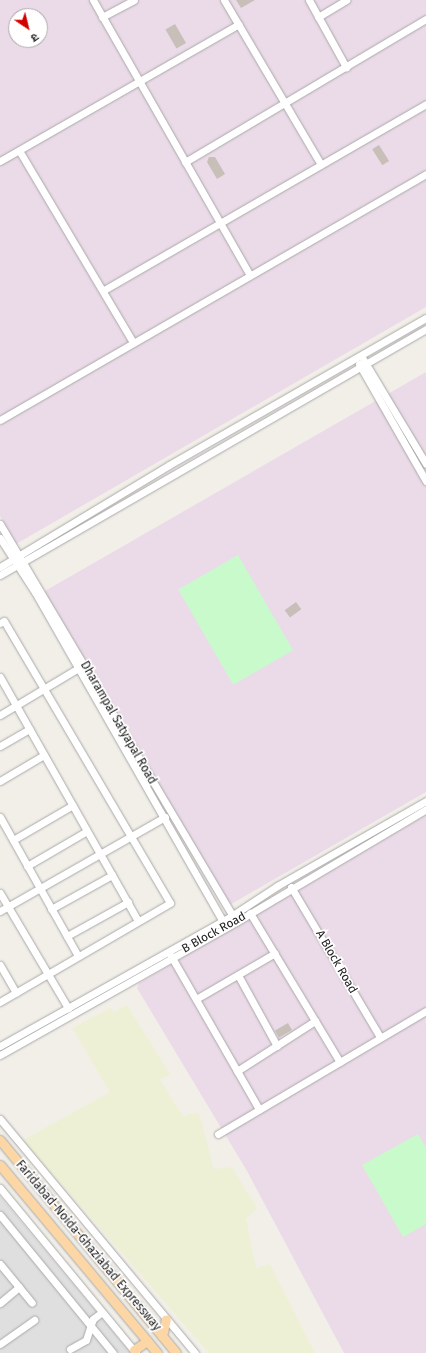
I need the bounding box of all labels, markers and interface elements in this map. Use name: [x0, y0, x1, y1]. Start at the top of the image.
north arrow: [8, 8, 48, 48]
text: उ: [28, 30, 41, 45]
street label: Dharampal Satyapal Road: [77, 659, 159, 787]
street label: B Block Road: [179, 909, 249, 957]
street label: A Block Road: [312, 928, 360, 996]
street label: Faridabad-Noida-Ghaziabad Expressway: [12, 1158, 164, 1334]

